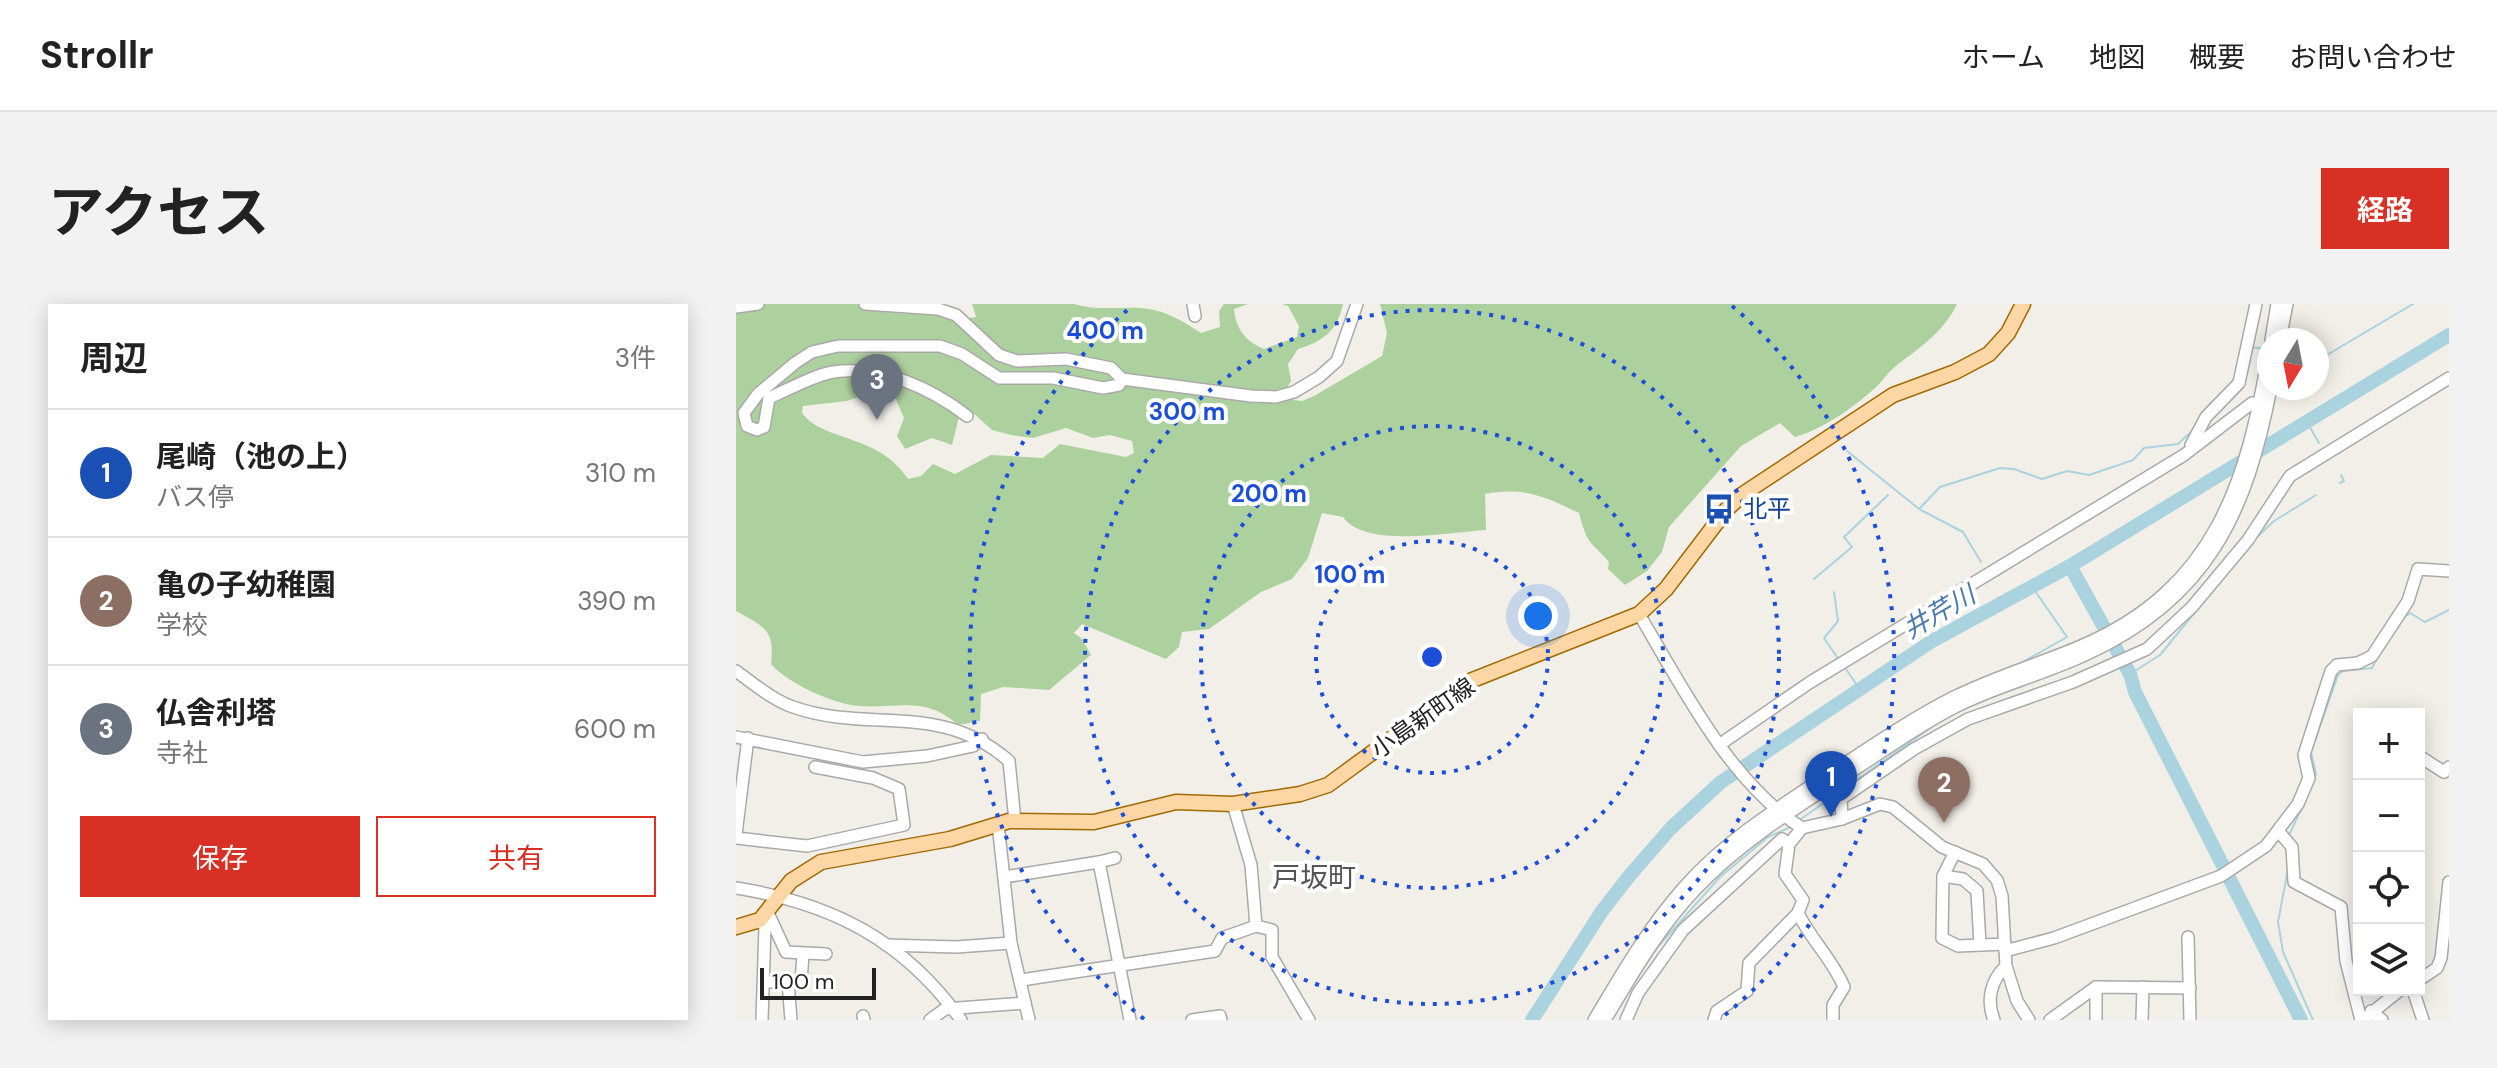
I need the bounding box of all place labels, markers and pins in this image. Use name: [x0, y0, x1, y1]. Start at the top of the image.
pin: 3: [851, 354, 903, 420]
bus stop icon: 北平: [1702, 492, 1736, 526]
place label: 北平: [1743, 493, 1791, 524]
centre of rings: [1418, 643, 1446, 671]
pin: 1: [1805, 751, 1857, 817]
pin: 2: [1918, 757, 1970, 823]

